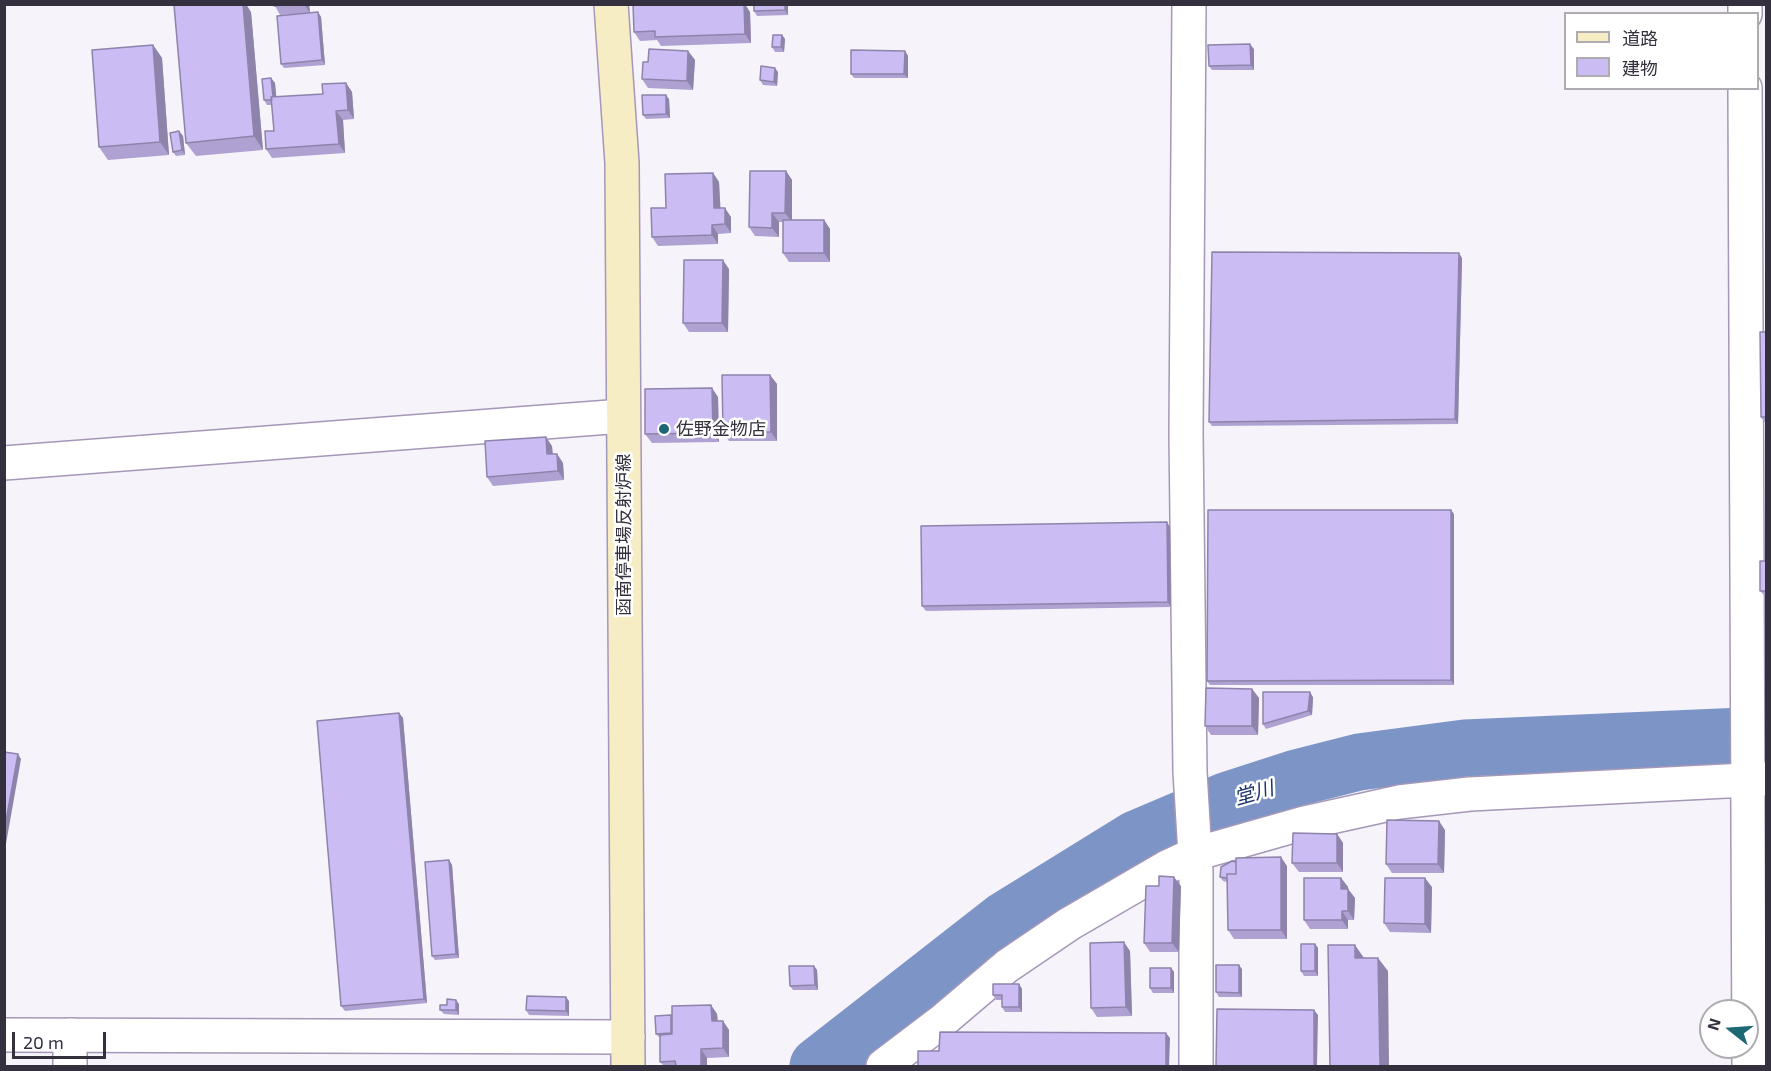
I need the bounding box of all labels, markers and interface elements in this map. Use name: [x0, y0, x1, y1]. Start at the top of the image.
legend: [1564, 12, 1759, 90]
text: 道路: [1622, 27, 1658, 49]
text: 建物: [1622, 57, 1658, 79]
place label: 佐野金物店: [676, 418, 766, 440]
marker: 佐野金物店: [657, 422, 671, 436]
street label: 函南停車場反射炉線: [613, 454, 635, 616]
water label: 堂川: [1231, 776, 1277, 810]
north arrow: [1699, 999, 1759, 1059]
text: N: [1702, 1016, 1724, 1032]
scale bar: [15, 1020, 110, 1058]
text: 20 m: [23, 1031, 64, 1053]

